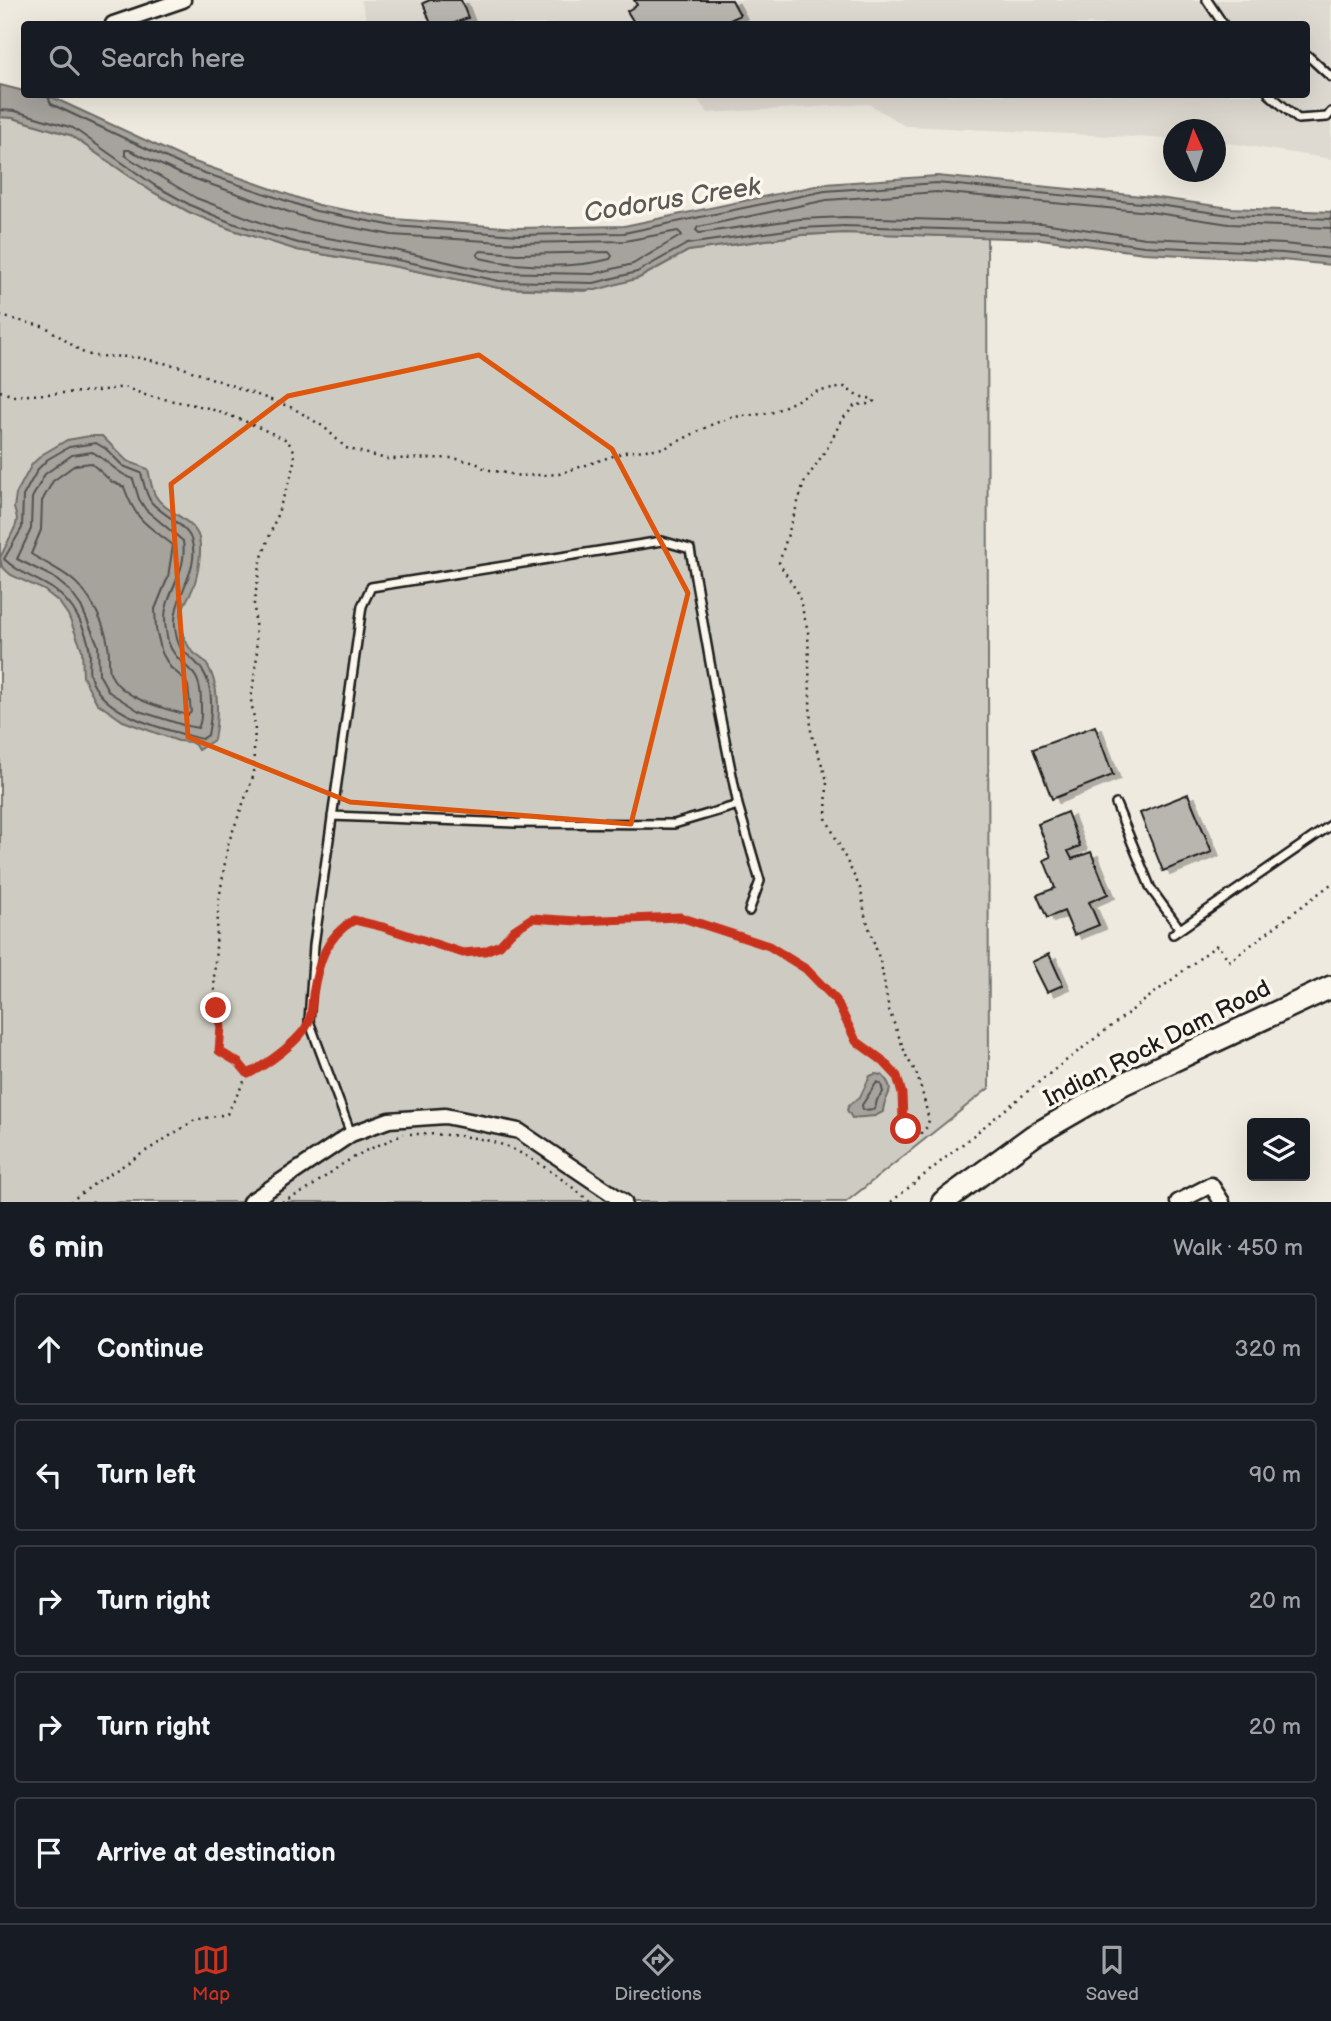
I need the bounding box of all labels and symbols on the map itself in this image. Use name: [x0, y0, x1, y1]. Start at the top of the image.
north arrow: [1163, 119, 1226, 182]
water label: Codorus Creek: [582, 171, 764, 230]
street label: Indian Rock Dam Road: [1039, 974, 1276, 1113]
route end: [200, 992, 231, 1023]
route start: [890, 1113, 921, 1144]

